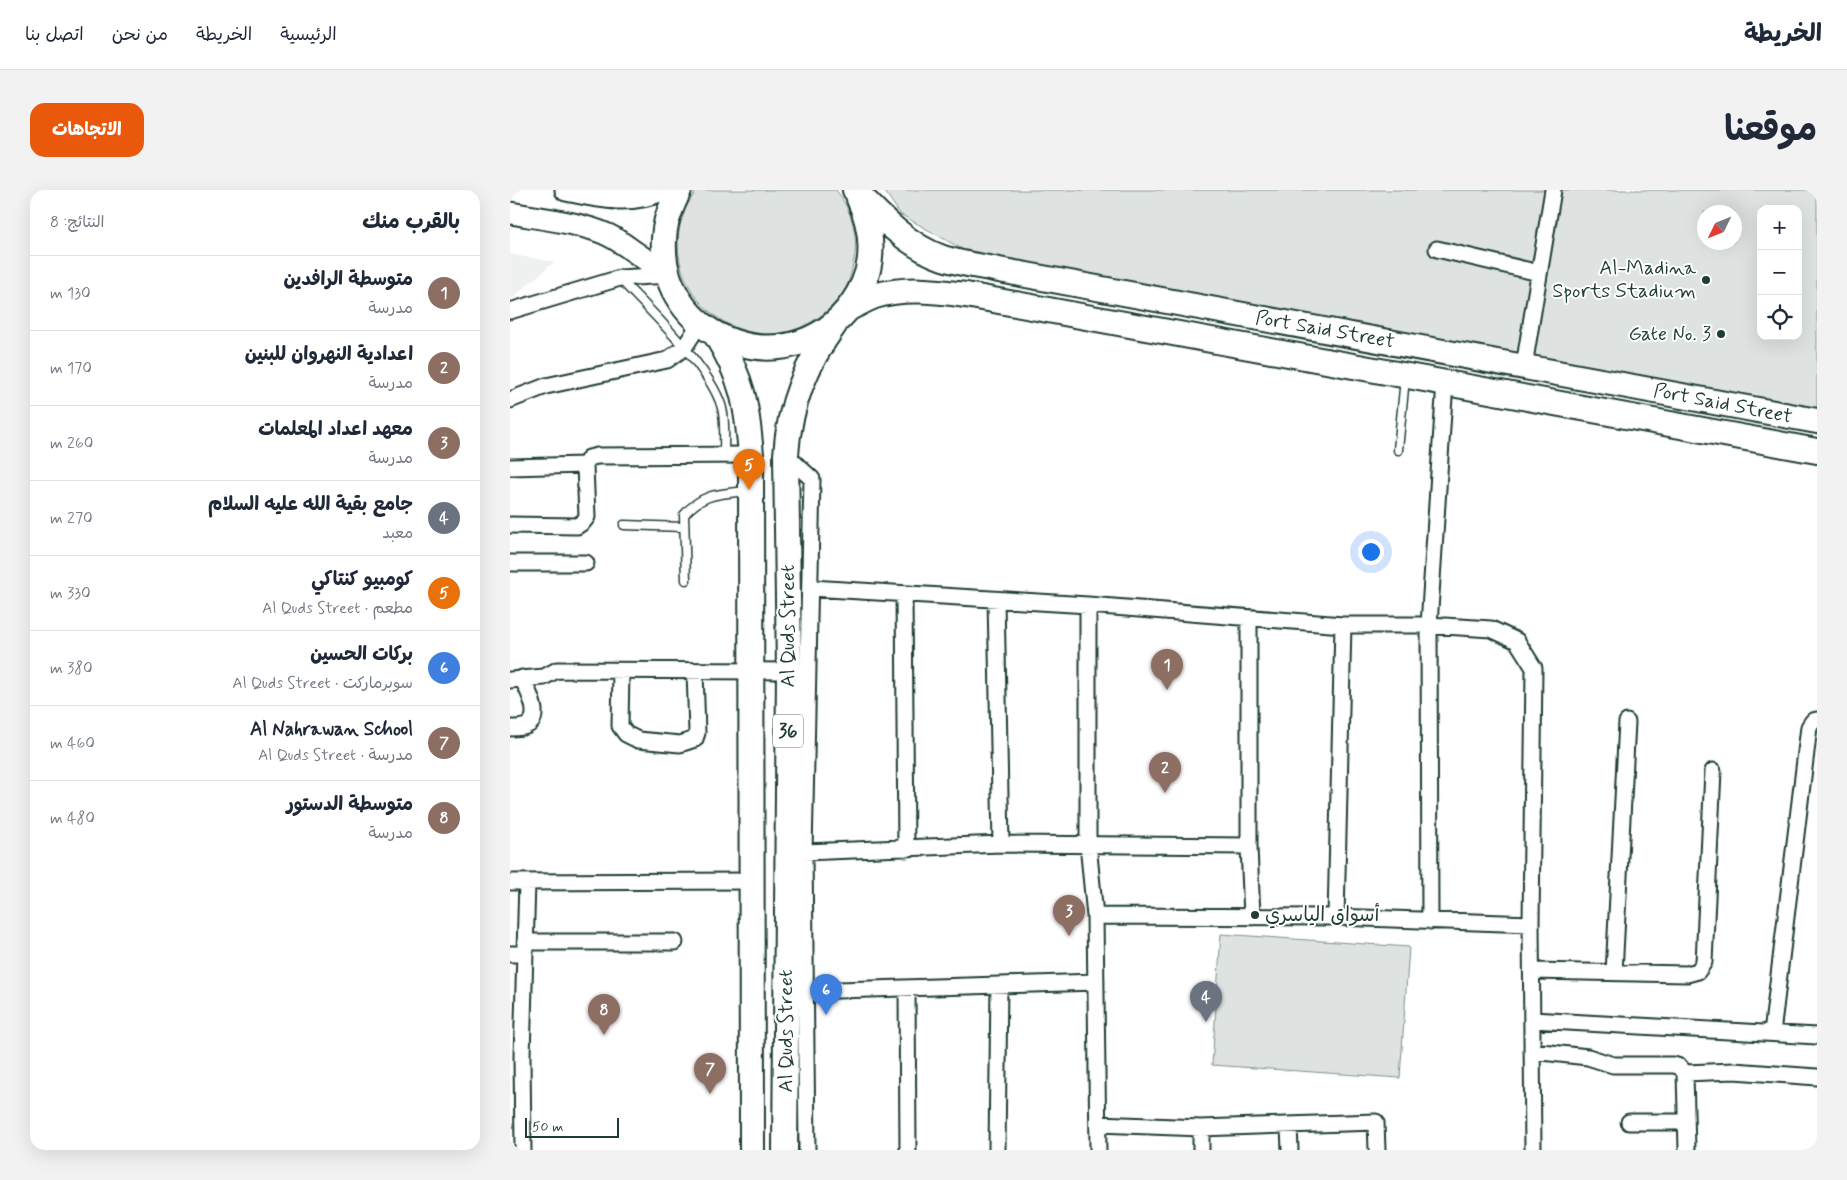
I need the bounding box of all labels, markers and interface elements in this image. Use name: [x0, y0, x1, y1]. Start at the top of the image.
text: الخريطة: [1744, 19, 1822, 50]
text: اتصل بنا: [25, 23, 84, 47]
text: من نحن: [112, 23, 168, 47]
text: الخريطة: [196, 23, 252, 47]
text: الرئيسية: [280, 23, 337, 47]
button: الاتجاهات: [30, 103, 144, 157]
text: موقعنا: [1724, 107, 1817, 153]
north arrow: [1697, 205, 1742, 250]
map controls: [1757, 205, 1802, 340]
button: +: [1757, 205, 1802, 250]
text: بالقرب منك: [362, 208, 460, 236]
text: النتائج: 8: [50, 212, 105, 233]
button: −: [1757, 250, 1802, 295]
place label: Al-Madina Sports Stadium: [1552, 255, 1697, 305]
text: متوسطة الرافدين: [283, 267, 413, 292]
marker: Al-Madina Sports Stadium: [1700, 274, 1712, 286]
text: 130 m: [50, 283, 91, 304]
text: 1: [440, 283, 448, 304]
button: locate: [1757, 295, 1802, 340]
text: مدرسة: [368, 298, 413, 319]
street label: Port Said Street: [1253, 304, 1397, 356]
place label: Gate No. 3: [1629, 321, 1711, 348]
marker: Gate No. 3: [1715, 328, 1727, 340]
text: اعدادية النهروان للبنين: [245, 342, 413, 367]
text: 170 m: [50, 358, 92, 379]
text: 2: [440, 358, 448, 379]
text: مدرسة: [368, 373, 413, 394]
street label: Port Said Street: [1651, 377, 1795, 431]
text: معهد اعداد المعلمات: [258, 417, 413, 442]
text: 260 m: [50, 433, 93, 454]
text: 3: [440, 433, 448, 454]
text: مدرسة: [368, 448, 413, 469]
pin: 5: [733, 449, 765, 490]
text: جامع بقية الله عليه السلام: [208, 492, 413, 517]
text: 270 m: [50, 508, 93, 529]
text: 4: [439, 508, 449, 529]
text: معبد: [382, 523, 413, 544]
your location: [1358, 539, 1384, 565]
street label: Al Quds Street: [775, 565, 802, 687]
text: كومبيو كنتاكي: [311, 567, 413, 592]
text: 330 m: [50, 583, 91, 604]
text: 5: [439, 583, 449, 604]
text: مطعم · Al Quds Street: [262, 598, 413, 619]
text: بركات الحسين: [310, 642, 413, 667]
pin: 1: [1151, 649, 1183, 690]
text: 380 m: [50, 658, 93, 679]
text: 6: [440, 658, 448, 679]
text: سوبرماركت · Al Quds Street: [232, 673, 413, 694]
road number: 36: [773, 714, 803, 748]
text: Al Nahrawan School: [250, 717, 413, 742]
text: 460 m: [50, 733, 95, 754]
text: 7: [439, 733, 449, 754]
text: مدرسة · Al Quds Street: [258, 745, 413, 766]
pin: 2: [1149, 752, 1181, 793]
text: متوسطة الدستور: [286, 792, 413, 817]
text: 480 m: [50, 808, 95, 829]
text: 8: [439, 808, 449, 829]
text: مدرسة: [368, 823, 413, 844]
pin: 3: [1053, 895, 1085, 936]
place label: أسواق الياسري: [1265, 902, 1379, 929]
marker: أسواق الياسري: [1249, 909, 1261, 921]
street label: Al Quds Street: [773, 970, 800, 1092]
pin: 6: [810, 974, 842, 1015]
pin: 4: [1190, 981, 1222, 1022]
pin: 8: [588, 994, 620, 1035]
pin: 7: [694, 1053, 726, 1094]
scale bar: [525, 1115, 619, 1138]
text: 50 m: [532, 1118, 563, 1136]

